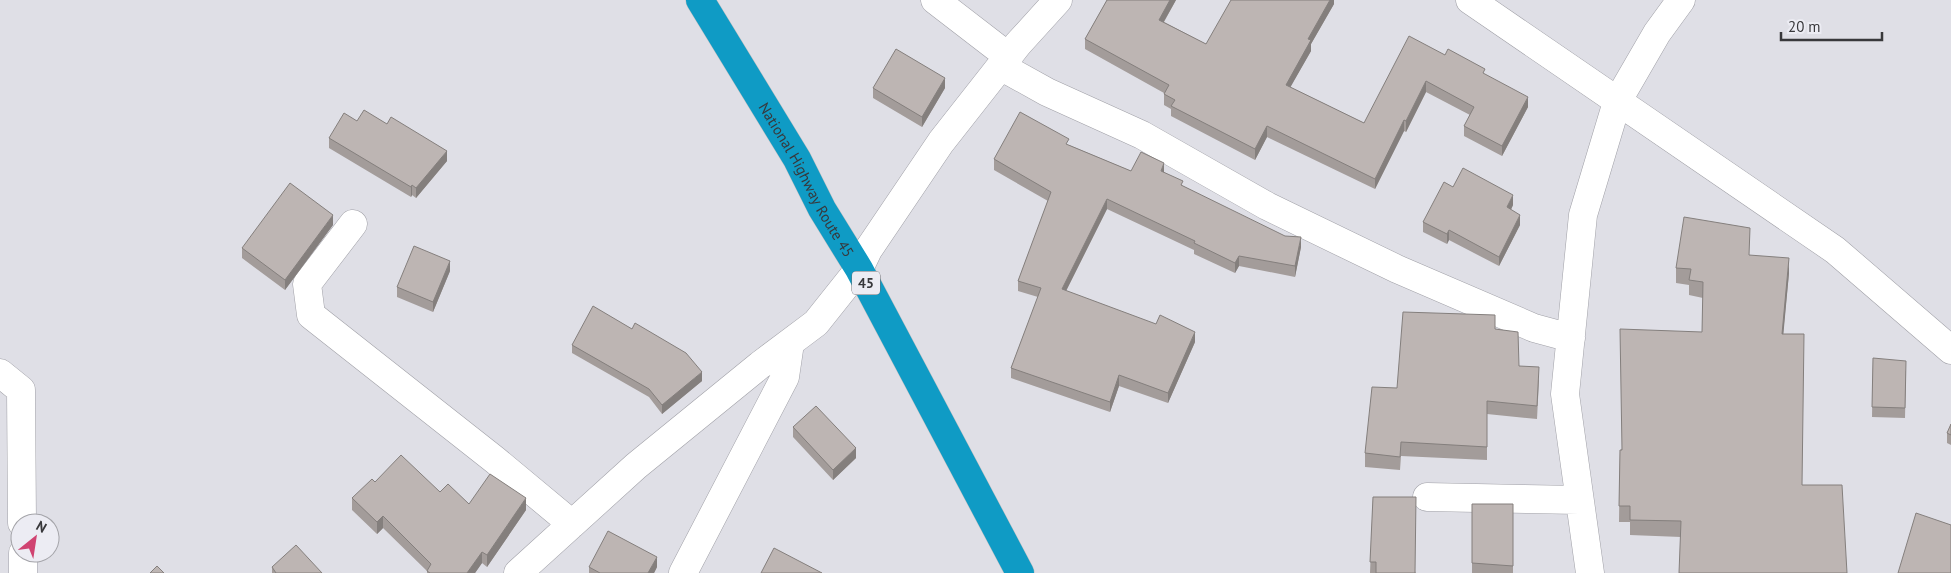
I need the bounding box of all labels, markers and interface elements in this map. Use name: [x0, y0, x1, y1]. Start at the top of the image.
scale bar: [1781, 10, 1882, 42]
text: 20 m: [1788, 17, 1821, 36]
street label: National Highway Route 45: [755, 99, 859, 260]
road number: 45: [852, 272, 880, 294]
north arrow: [10, 513, 60, 563]
text: N: [33, 517, 50, 537]

